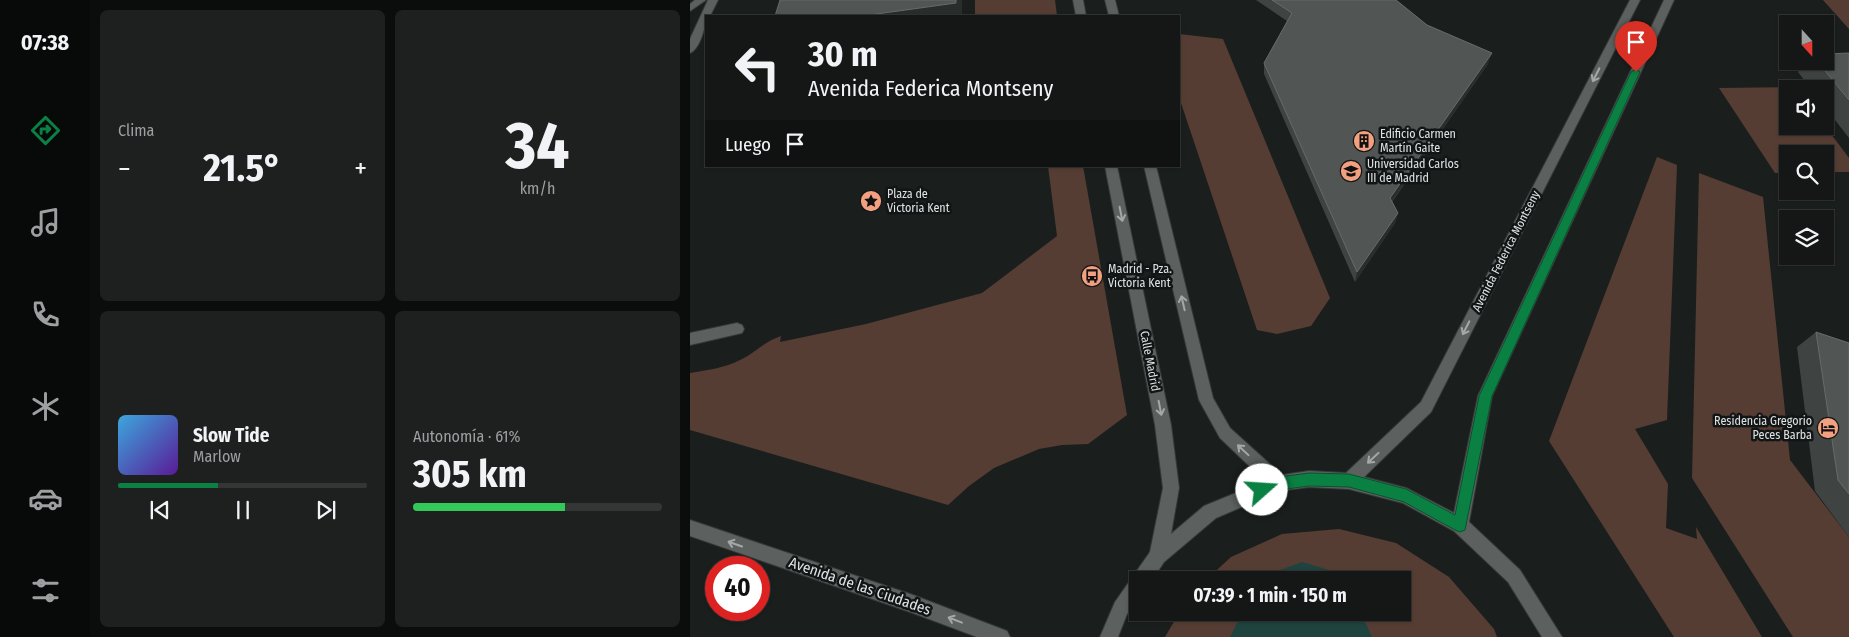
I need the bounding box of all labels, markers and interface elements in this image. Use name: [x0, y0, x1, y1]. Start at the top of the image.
north arrow: [1779, 15, 1834, 70]
map controls: [1779, 15, 1834, 265]
pin: [1615, 21, 1657, 72]
icon: arrive: [1622, 28, 1650, 56]
text: 07:38: [21, 29, 69, 56]
text: 30 m: [808, 33, 878, 75]
icon: left: [725, 35, 790, 100]
one-way arrow: [1591, 67, 1601, 82]
text: Avenida Federica Montseny: [808, 75, 1053, 102]
button: sound: [1779, 80, 1834, 135]
text: 34: [505, 107, 570, 185]
icon: directions: [28, 113, 63, 148]
text: Clima: [118, 121, 154, 140]
place label: Edificio Carmen Martín Gaite: [1380, 127, 1456, 155]
building icon: Edificio Carmen Martín Gaite: [1352, 129, 1376, 153]
icon: arrive: [781, 130, 809, 158]
text: Luego: [725, 133, 771, 156]
text: 21.5°: [203, 145, 282, 191]
button: search: [1779, 145, 1834, 200]
text: −: [118, 152, 131, 185]
text: +: [354, 152, 367, 185]
place label: Universidad Carlos III de Madrid: [1367, 157, 1459, 185]
school or university icon: Universidad Carlos III de Madrid: [1339, 159, 1363, 183]
text: km/h: [520, 179, 555, 198]
place label: Plaza de Victoria Kent: [887, 187, 950, 215]
street label: Avenida Federica Montseny: [1469, 188, 1543, 314]
place icon: Plaza de Victoria Kent: [859, 189, 883, 213]
icon: music: [28, 205, 63, 240]
one-way arrow: [1117, 206, 1126, 222]
button: layers: [1779, 210, 1834, 265]
place label: Madrid - Pza. Victoria Kent: [1108, 262, 1172, 290]
bus stop icon: Madrid - Pza. Victoria Kent: [1080, 264, 1104, 288]
one-way arrow: [1178, 296, 1187, 312]
icon: phone: [28, 297, 63, 332]
one-way arrow: [1461, 320, 1470, 335]
street label: Calle Madrid: [1137, 330, 1163, 392]
icon: climate: [28, 389, 63, 424]
one-way arrow: [1155, 399, 1165, 415]
place label: Residencia Gregorio Peces Barba: [1714, 414, 1812, 442]
hotel icon: Residencia Gregorio Peces Barba: [1816, 416, 1840, 440]
text: Slow Tide: [193, 424, 269, 447]
text: Autonomía · 61%: [413, 427, 521, 446]
one-way arrow: [1237, 444, 1249, 456]
text: Marlow: [193, 447, 241, 466]
text: 305 km: [413, 451, 527, 497]
one-way arrow: [1366, 452, 1379, 464]
position arrow: [1235, 463, 1287, 515]
icon: car: [28, 481, 63, 516]
icon: previous: [146, 496, 174, 524]
icon: pause: [229, 496, 257, 524]
icon: next: [312, 496, 340, 524]
one-way arrow: [728, 538, 744, 548]
street label: Avenida de las Ciudades: [787, 553, 933, 619]
speed limit sign: 40: [705, 556, 770, 621]
icon: filters: [28, 573, 63, 608]
text: 07:39 · 1 min · 150 m: [1193, 584, 1347, 607]
one-way arrow: [948, 615, 963, 624]

